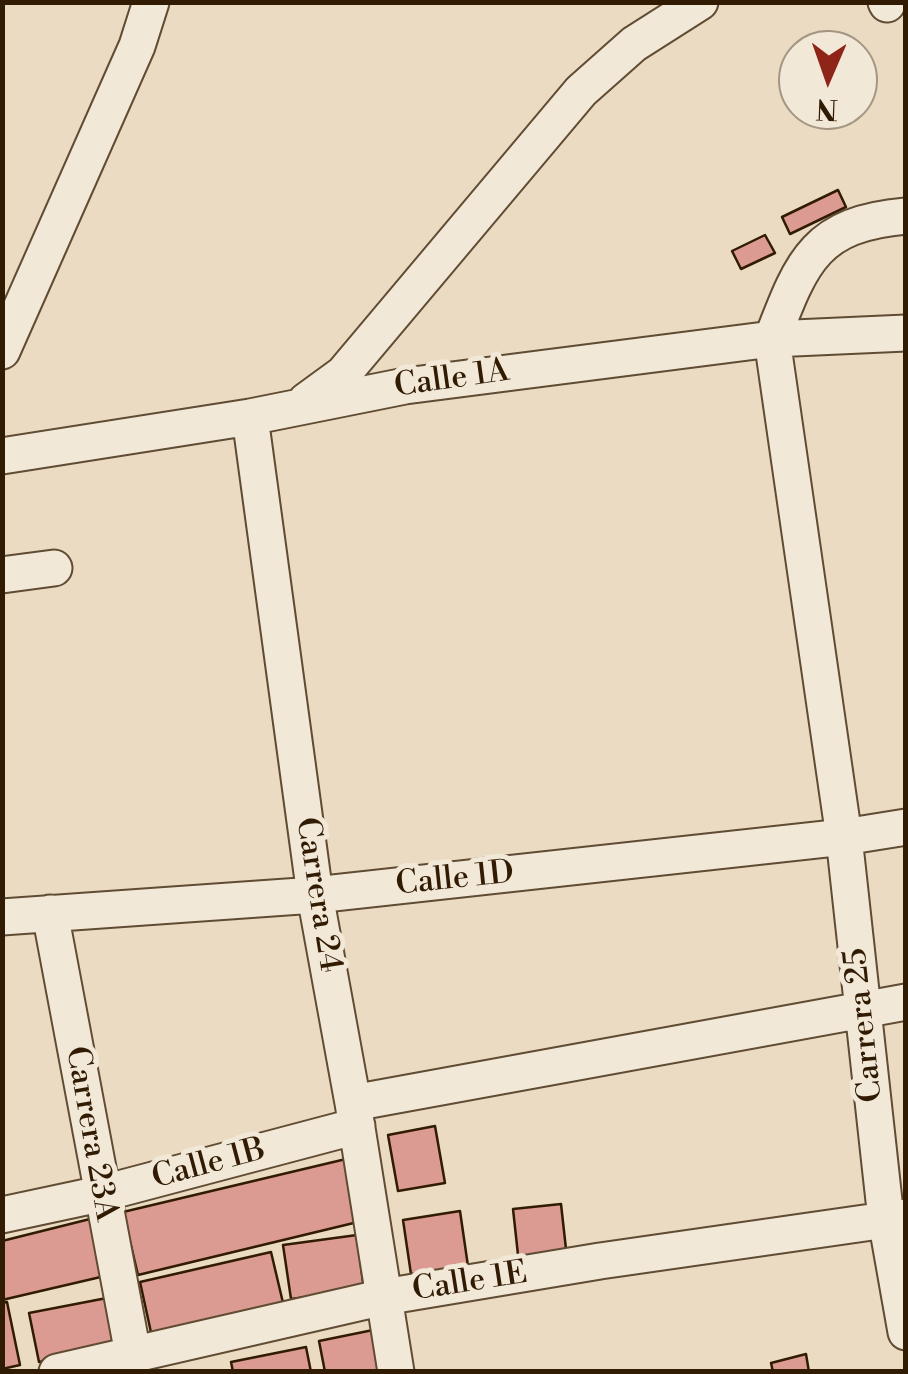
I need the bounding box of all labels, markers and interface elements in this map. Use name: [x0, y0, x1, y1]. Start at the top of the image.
north arrow: [778, 30, 878, 130]
text: N: [815, 91, 839, 126]
street label: Calle 1A: [392, 353, 512, 407]
street label: Carrera 24: [286, 815, 348, 975]
street label: Calle 1D: [394, 855, 516, 905]
street label: Carrera 25: [838, 946, 892, 1104]
street label: Carrera 23A: [56, 1044, 124, 1224]
street label: Calle 1B: [148, 1131, 270, 1199]
street label: Calle 1E: [410, 1255, 530, 1311]

